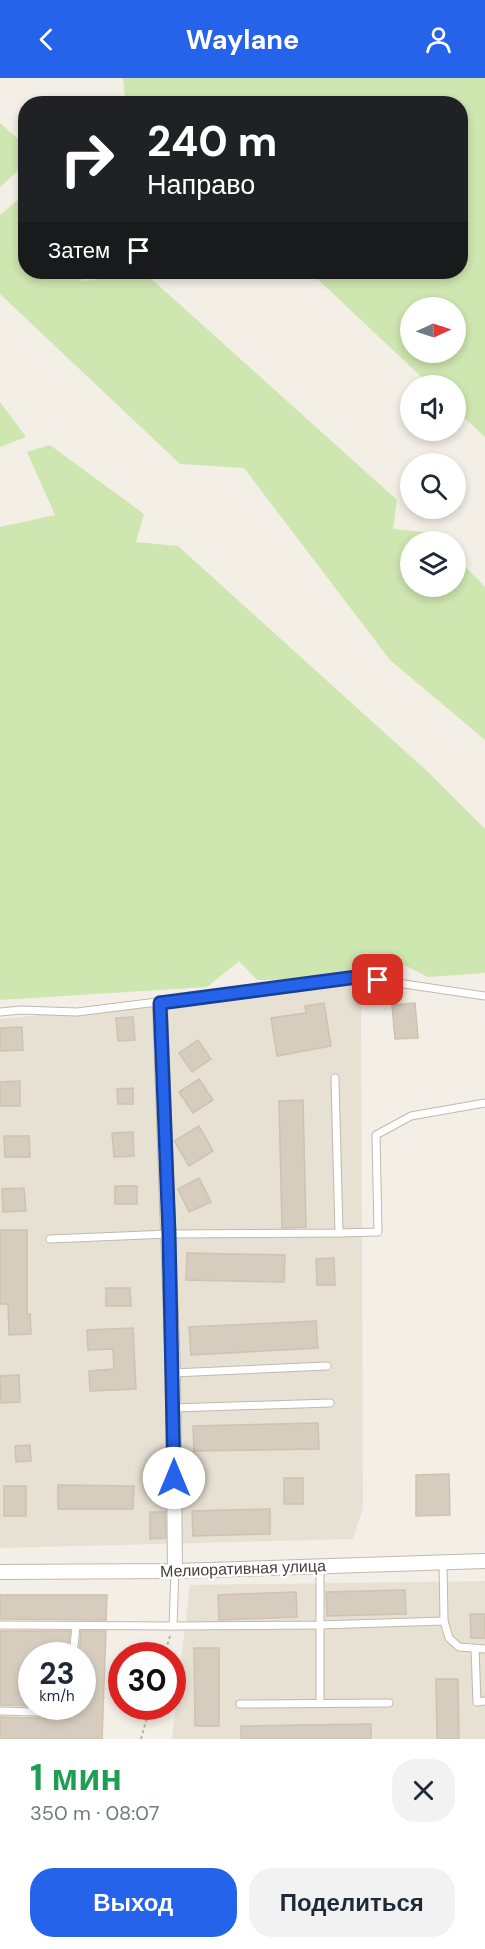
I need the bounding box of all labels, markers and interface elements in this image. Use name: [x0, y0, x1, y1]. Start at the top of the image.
text: Waylane: [186, 22, 299, 57]
icon: back: [30, 23, 63, 56]
icon: person: [422, 23, 455, 56]
text: 240 m: [147, 114, 277, 169]
icon: right: [48, 120, 126, 198]
text: Направо: [147, 167, 255, 202]
icon: arrive: [122, 234, 155, 267]
text: Затем: [48, 236, 110, 265]
north arrow: [400, 297, 466, 363]
map controls: [400, 297, 466, 597]
button: sound: [400, 375, 466, 441]
button: search: [400, 453, 466, 519]
button: layers: [400, 531, 466, 597]
pin: [352, 954, 403, 1005]
icon: arrive: [361, 963, 394, 996]
position arrow: [142, 1446, 206, 1510]
street label: Мелиоративная улица: [160, 1555, 326, 1582]
speed limit sign: 30: [108, 1642, 186, 1720]
text: 23: [39, 1654, 75, 1693]
text: km/h: [39, 1686, 75, 1706]
text: 1 мин: [30, 1754, 122, 1801]
button: close: [392, 1759, 455, 1822]
text: 350 m · 08:07: [30, 1800, 159, 1826]
button: Выход: [30, 1868, 237, 1937]
button: Поделиться: [249, 1868, 455, 1937]

